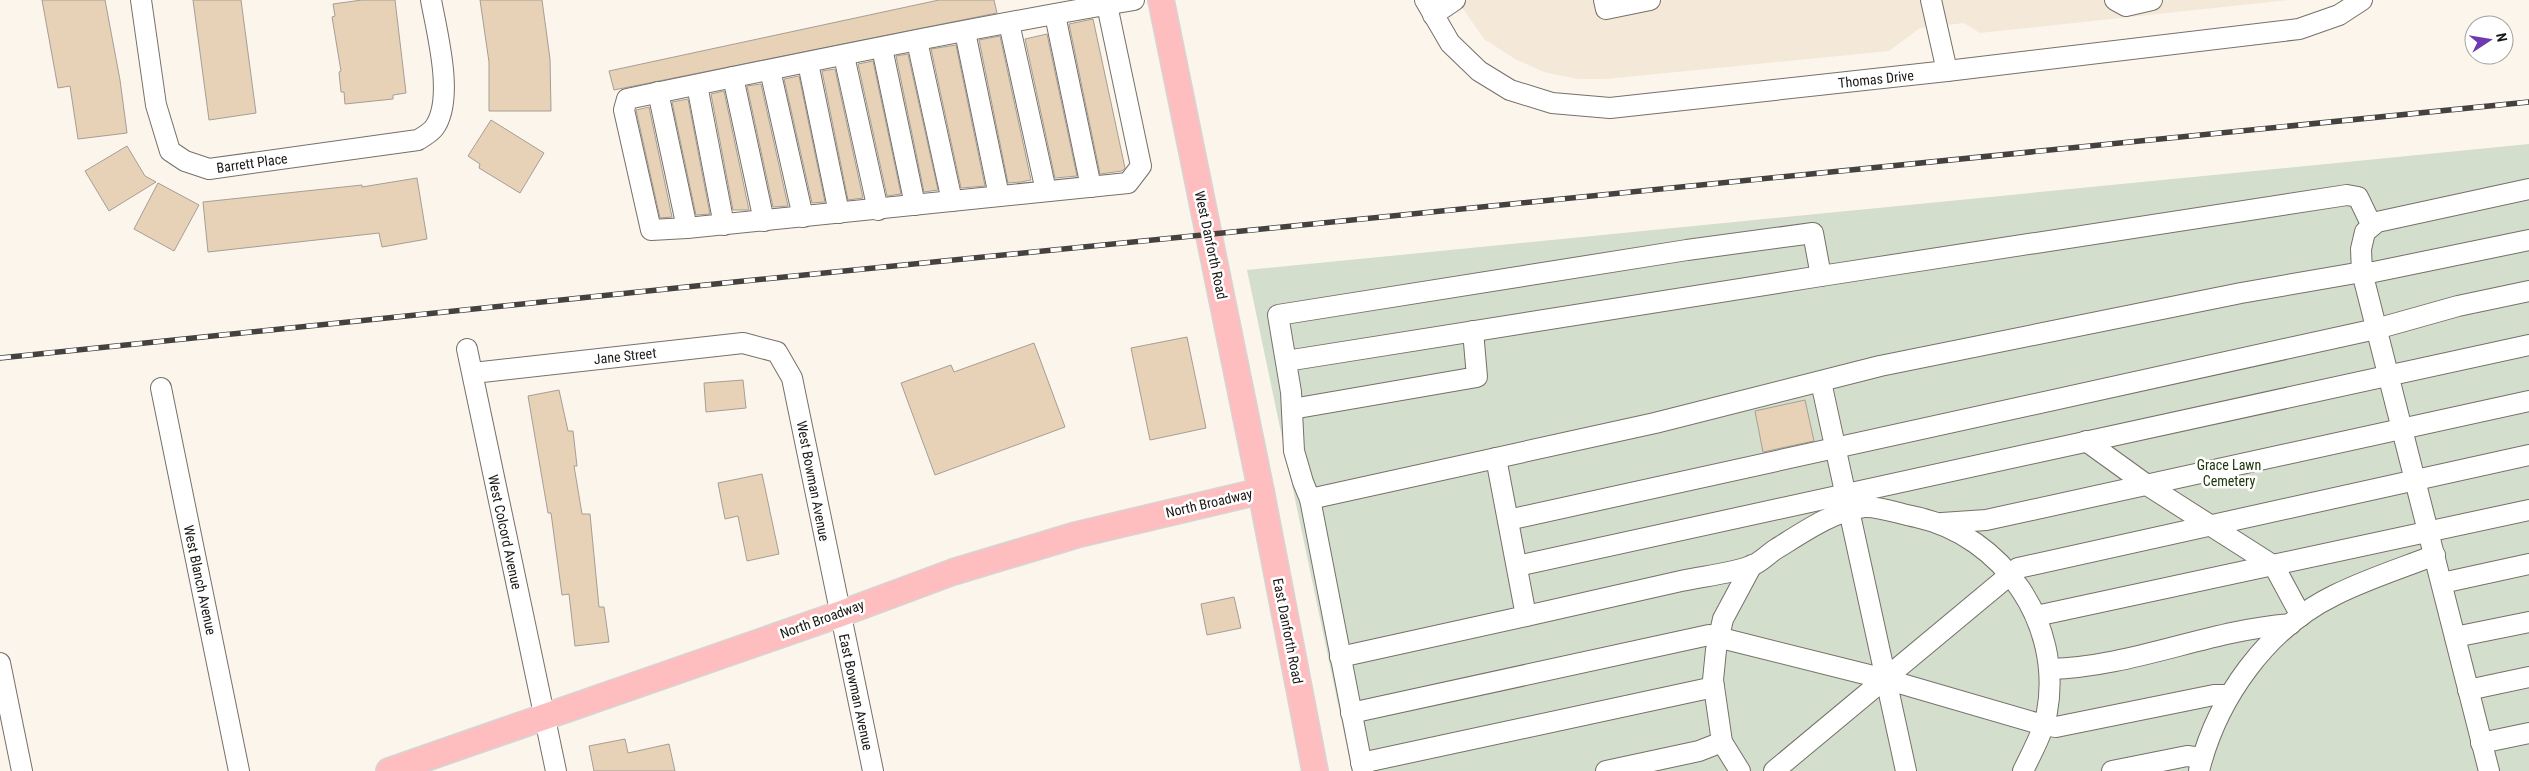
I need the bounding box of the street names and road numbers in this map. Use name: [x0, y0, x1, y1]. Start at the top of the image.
street label: Thomas Drive: [1837, 67, 1915, 91]
street label: Barrett Place: [215, 150, 289, 176]
street label: West Danforth Road: [1192, 189, 1230, 301]
street label: Jane Street: [593, 345, 657, 367]
street label: West Bowman Avenue: [794, 420, 833, 543]
street label: West Colcord Avenue: [485, 473, 525, 591]
street label: North Broadway: [1164, 485, 1254, 521]
street label: West Blanch Avenue: [181, 524, 220, 637]
street label: East Danforth Road: [1270, 577, 1306, 685]
street label: North Broadway: [778, 596, 866, 642]
street label: East Bowman Avenue: [836, 632, 876, 752]

